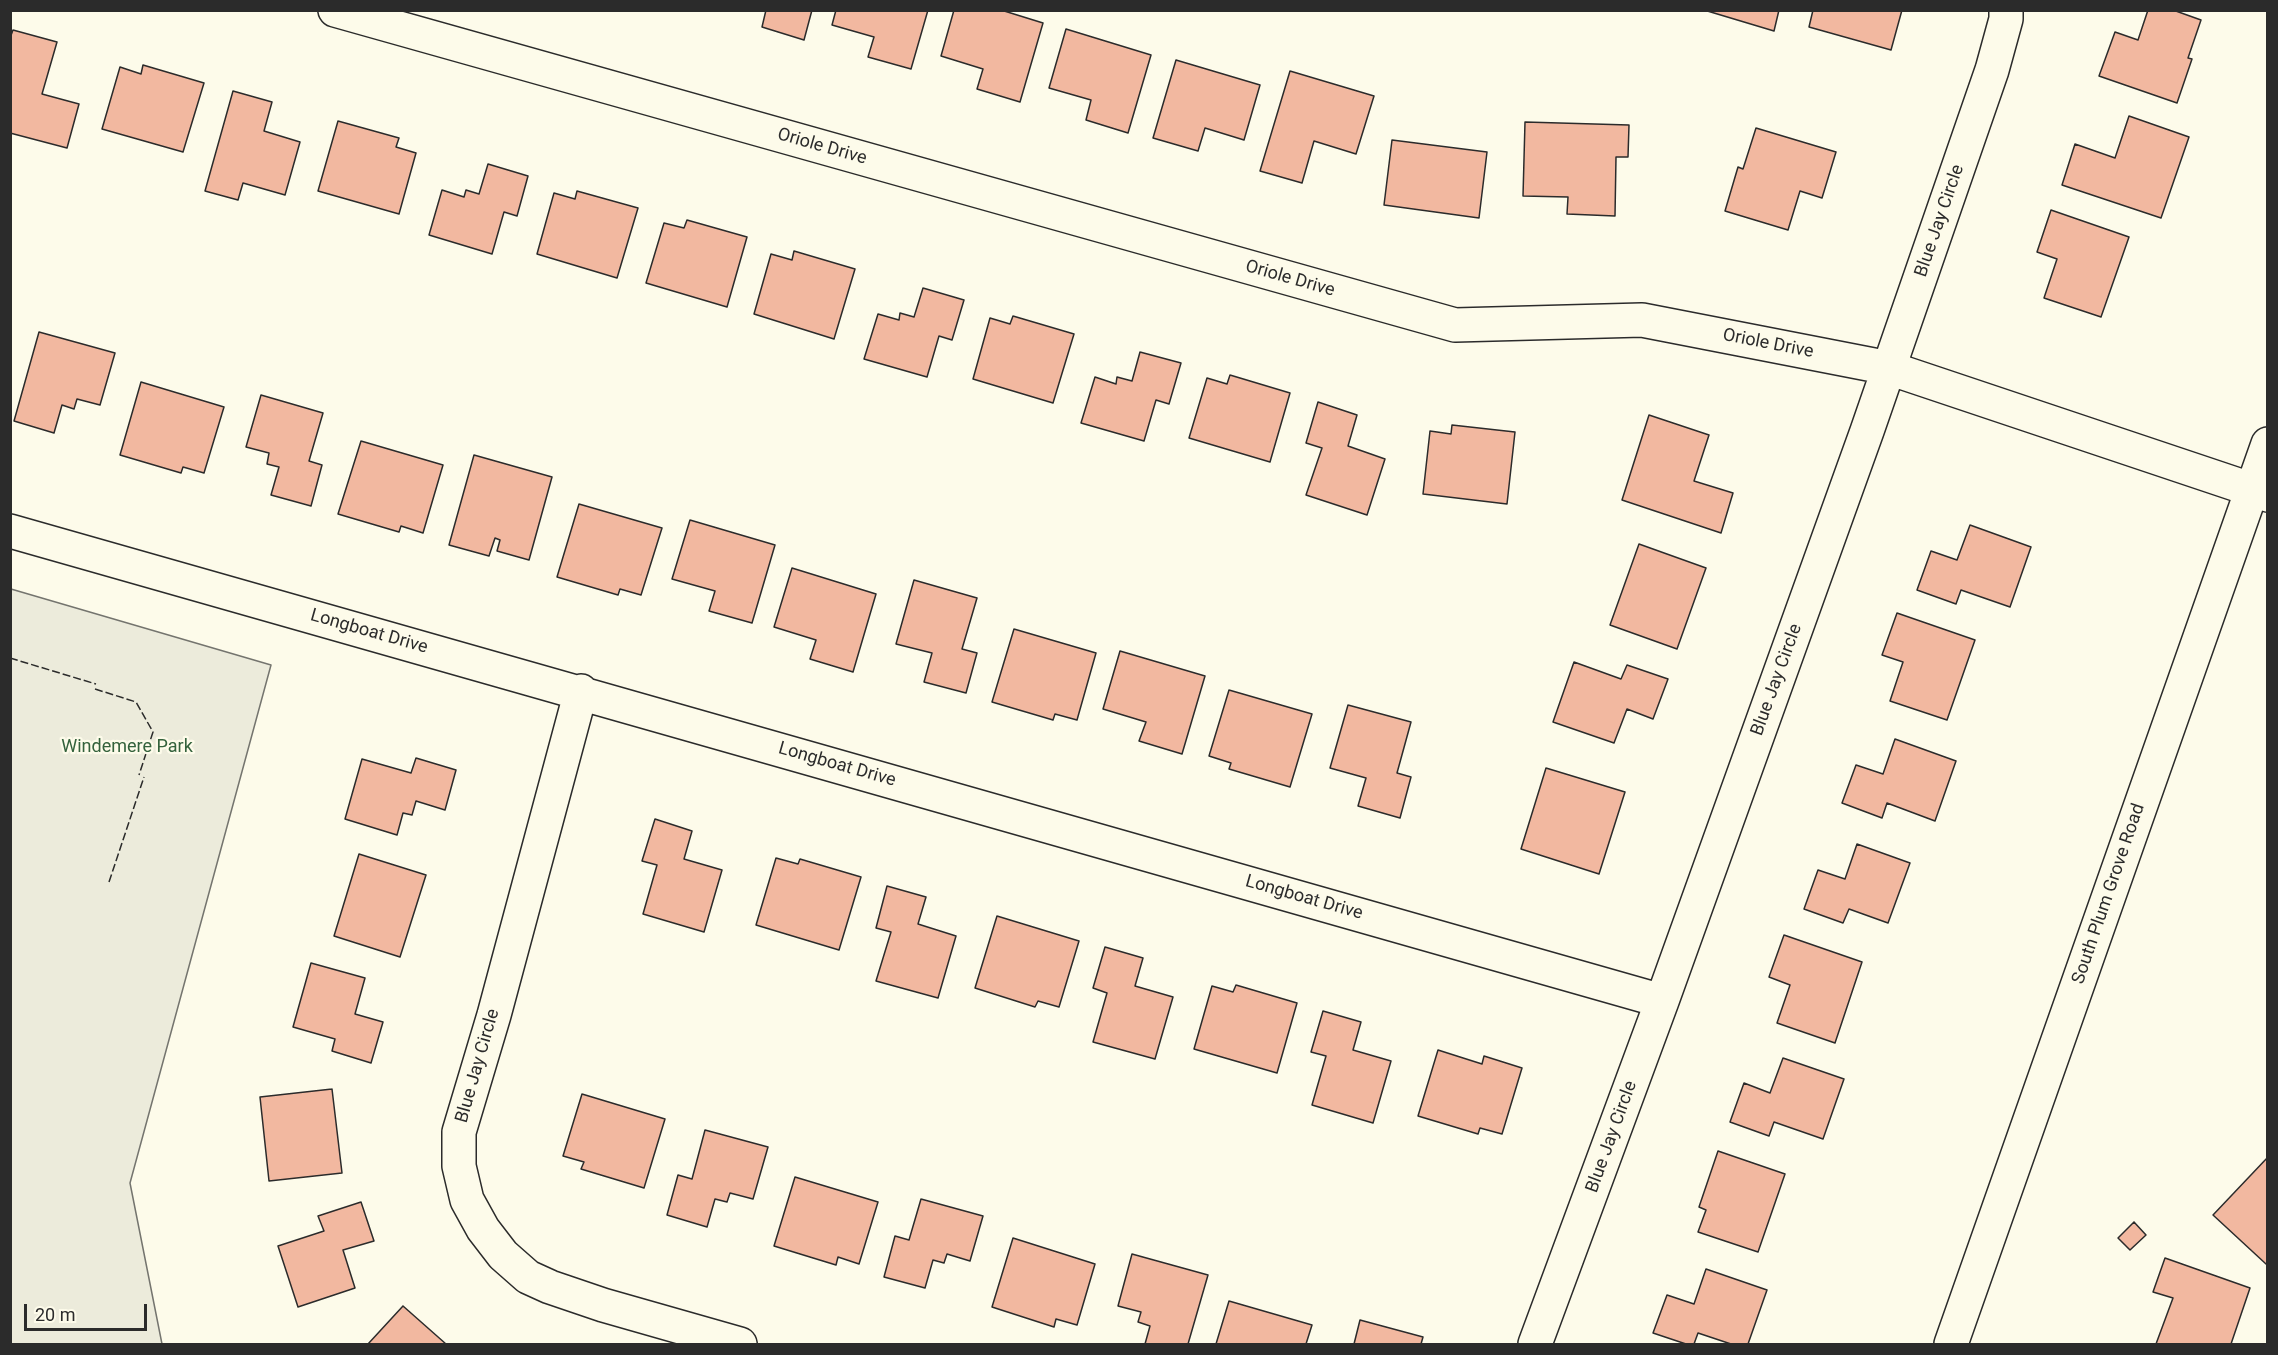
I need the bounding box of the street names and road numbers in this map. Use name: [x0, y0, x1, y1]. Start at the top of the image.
street label: Oriole Drive: [775, 124, 869, 170]
street label: Blue Jay Circle: [1911, 162, 1969, 280]
street label: Oriole Drive: [1243, 256, 1337, 302]
street label: Oriole Drive: [1721, 325, 1815, 363]
street label: Longboat Drive: [308, 605, 430, 659]
street label: Blue Jay Circle: [1747, 621, 1807, 739]
street label: Longboat Drive: [776, 738, 898, 792]
street label: South Plum Grove Road: [2068, 801, 2150, 987]
street label: Longboat Drive: [1243, 871, 1365, 925]
street label: Blue Jay Circle: [451, 1007, 505, 1125]
street label: Blue Jay Circle: [1582, 1078, 1642, 1196]

